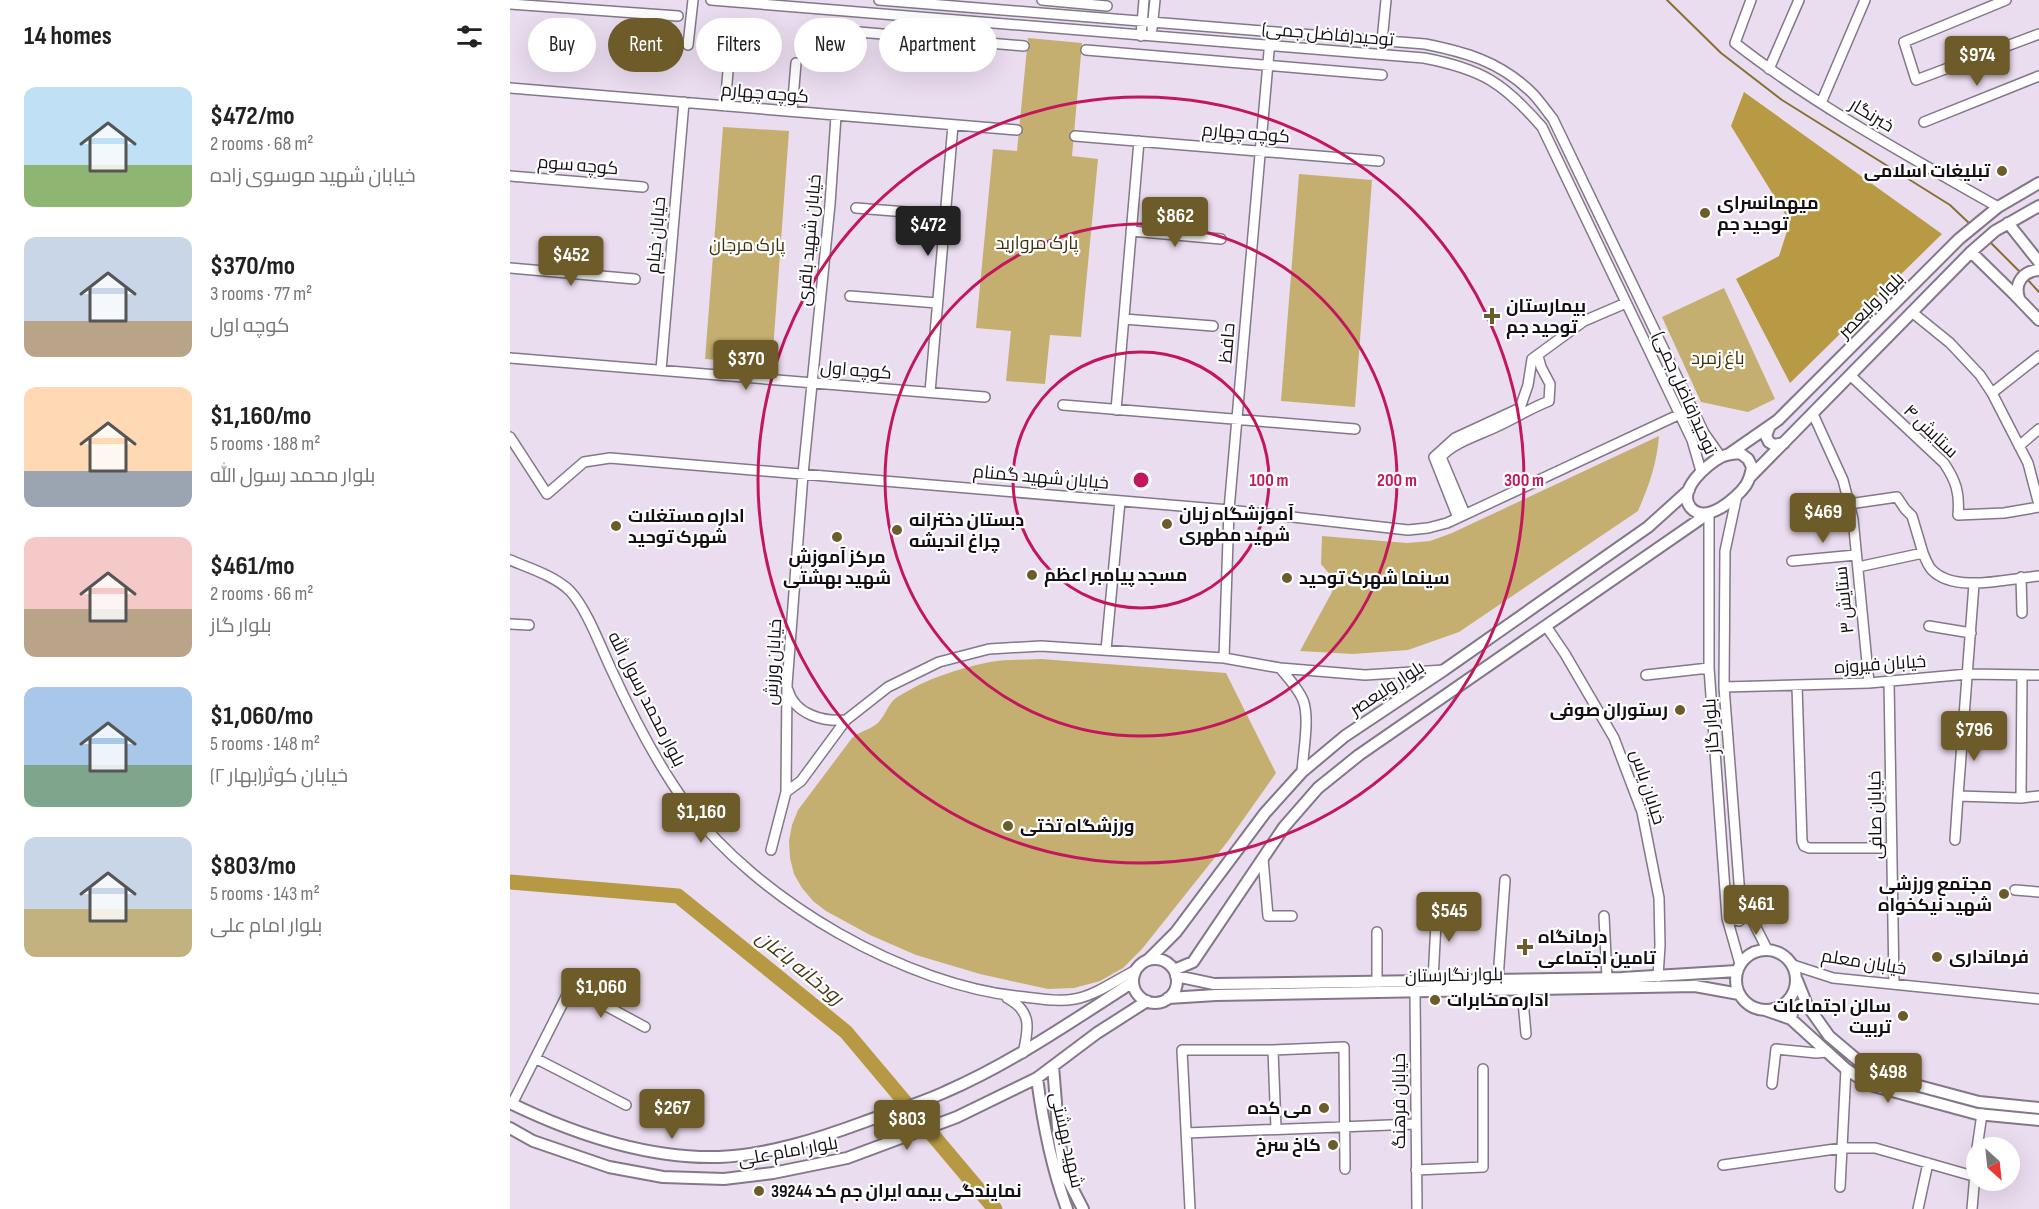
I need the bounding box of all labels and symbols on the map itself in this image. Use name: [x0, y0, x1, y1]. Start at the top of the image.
street label: توحید(فاضل جمی): [1261, 18, 1395, 51]
pin: $974: [1941, 36, 2013, 87]
street label: کوچه چهارم: [720, 79, 810, 109]
street label: خبرنگار: [1845, 93, 1898, 137]
street label: کوچه چهارم: [1201, 119, 1291, 149]
street label: کوچه سوم: [536, 151, 619, 181]
place label: تبلیغات اسلامی: [1864, 161, 1990, 182]
marker: تبلیغات اسلامی: [1995, 164, 2009, 178]
street label: خیابان شهید باقری: [793, 173, 826, 307]
place label: میهمانسرای توحید جم: [1717, 193, 1819, 236]
street label: خیابان خیام: [643, 196, 671, 275]
pin: $862: [1139, 197, 1211, 248]
pin: $472: [892, 206, 964, 257]
marker: میهمانسرای توحید جم: [1698, 206, 1712, 220]
park label: پارک مروارید: [996, 233, 1078, 255]
park label: پارک مرجان: [709, 235, 785, 257]
pin: $452: [535, 236, 607, 287]
street label: بلوار ولیعصر: [1833, 268, 1909, 343]
place label: بیمارستان توحید جم: [1506, 296, 1586, 339]
marker: بیمارستان توحید جم: [1483, 307, 1501, 325]
street label: حافظ: [1215, 322, 1240, 364]
street label: توحید(فاضل جمی): [1648, 328, 1721, 458]
pin: $370: [710, 340, 782, 391]
park label: باغ زمرد: [1691, 348, 1745, 370]
street label: کوچه اول: [819, 357, 893, 385]
street label: ستایش ۴: [1899, 400, 1962, 462]
street label: خیابان شهید گمنام: [972, 461, 1110, 495]
centre of rings: [1131, 470, 1151, 490]
text: 100 m: [1250, 470, 1289, 491]
text: 200 m: [1377, 470, 1417, 491]
text: 300 m: [1504, 470, 1544, 491]
pin: $469: [1787, 493, 1859, 544]
place label: آموزشگاه زبان شهید مطهری: [1179, 504, 1294, 546]
place label: اداره مستغلات شهرک توحید: [628, 506, 745, 548]
place label: دبستان دخترانه چراغ اندیشه: [909, 510, 1024, 553]
marker: آموزشگاه زبان شهید مطهری: [1160, 517, 1174, 531]
marker: اداره مستغلات شهرک توحید: [609, 519, 623, 533]
marker: دبستان دخترانه چراغ اندیشه: [890, 523, 904, 537]
marker: مرکز آموزش شهید بهشتی: [830, 530, 844, 544]
place label: مرکز آموزش شهید بهشتی: [783, 547, 891, 589]
place label: مسجد پیامبر اعظم: [1044, 565, 1188, 587]
street label: ستایش ۳: [1831, 565, 1858, 635]
marker: مسجد پیامبر اعظم: [1025, 568, 1039, 582]
place label: سینما شهرک توحید: [1299, 568, 1450, 589]
marker: سینما شهرک توحید: [1280, 571, 1294, 585]
street label: خیابان ورزش: [761, 618, 786, 706]
street label: بلوار محمد رسول الله: [603, 627, 691, 770]
street label: خیابان فیروزه: [1833, 651, 1927, 678]
street label: بلوار ولیعصر: [1345, 657, 1429, 721]
street label: بلوار گاز: [1699, 698, 1724, 755]
place label: رستوران صوفی: [1550, 700, 1668, 721]
marker: رستوران صوفی: [1673, 703, 1687, 717]
pin: $796: [1938, 711, 2010, 762]
street label: خیابان یاس: [1626, 747, 1669, 827]
street label: خیابان صافی: [1864, 770, 1887, 860]
pin: $1,160: [652, 793, 750, 844]
place label: ورزشگاه تختی: [1020, 816, 1134, 837]
marker: ورزشگاه تختی: [1001, 819, 1015, 833]
place label: مجتمع ورزشی شهید نیکخواه: [1878, 874, 1992, 916]
pin: $461: [1720, 885, 1792, 936]
marker: مجتمع ورزشی شهید نیکخواه: [1997, 887, 2011, 901]
pin: $545: [1413, 892, 1485, 943]
water label: رودخانه باغان: [751, 925, 849, 1011]
place label: درمانگاه تامین اجتماعی: [1538, 927, 1656, 969]
marker: درمانگاه تامین اجتماعی: [1516, 938, 1534, 956]
street label: خیابان معلم: [1820, 945, 1908, 981]
place label: فرمانداری: [1949, 947, 2029, 968]
marker: فرمانداری: [1930, 950, 1944, 964]
street label: بلوار نگارستان: [1405, 964, 1503, 987]
pin: $1,060: [552, 968, 650, 1019]
place label: اداره مخابرات: [1447, 990, 1549, 1011]
marker: اداره مخابرات: [1428, 993, 1442, 1007]
place label: سالن اجتماعات تربیت: [1773, 996, 1891, 1038]
marker: سالن اجتماعات تربیت: [1896, 1009, 1910, 1023]
street label: خیابان فرهنگ: [1389, 1053, 1410, 1149]
pin: $498: [1852, 1053, 1924, 1104]
pin: $267: [636, 1089, 708, 1140]
street label: شهید بهشتی: [1045, 1090, 1088, 1190]
place label: می کده: [1247, 1098, 1312, 1119]
pin: $803: [871, 1100, 943, 1151]
marker: می کده: [1317, 1101, 1331, 1115]
street label: بلوار امام علی: [736, 1132, 840, 1172]
place label: کاخ سرخ: [1256, 1135, 1321, 1157]
north arrow: [1966, 1137, 2020, 1191]
marker: کاخ سرخ: [1326, 1138, 1340, 1152]
place label: نمایندگی بیمه ایران جم کد 39244: [771, 1181, 1022, 1203]
marker: نمایندگی بیمه ایران جم کد 39244: [752, 1184, 766, 1198]

